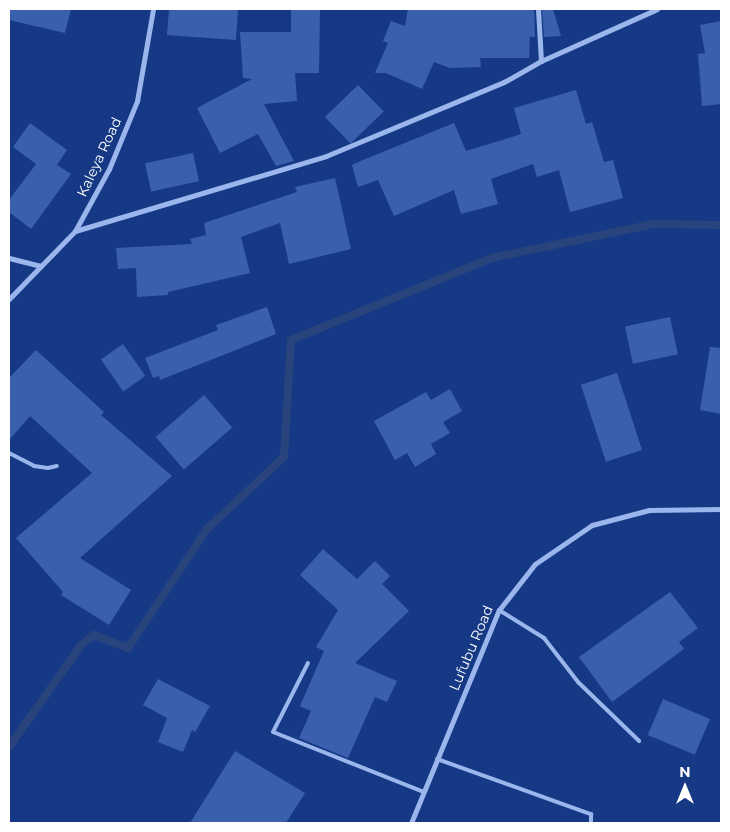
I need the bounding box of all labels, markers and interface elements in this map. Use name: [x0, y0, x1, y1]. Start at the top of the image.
street label: Kaleya Road: [73, 114, 125, 200]
street label: Lufubu Road: [446, 603, 496, 693]
north arrow: [660, 762, 710, 812]
text: N: [679, 763, 691, 781]

